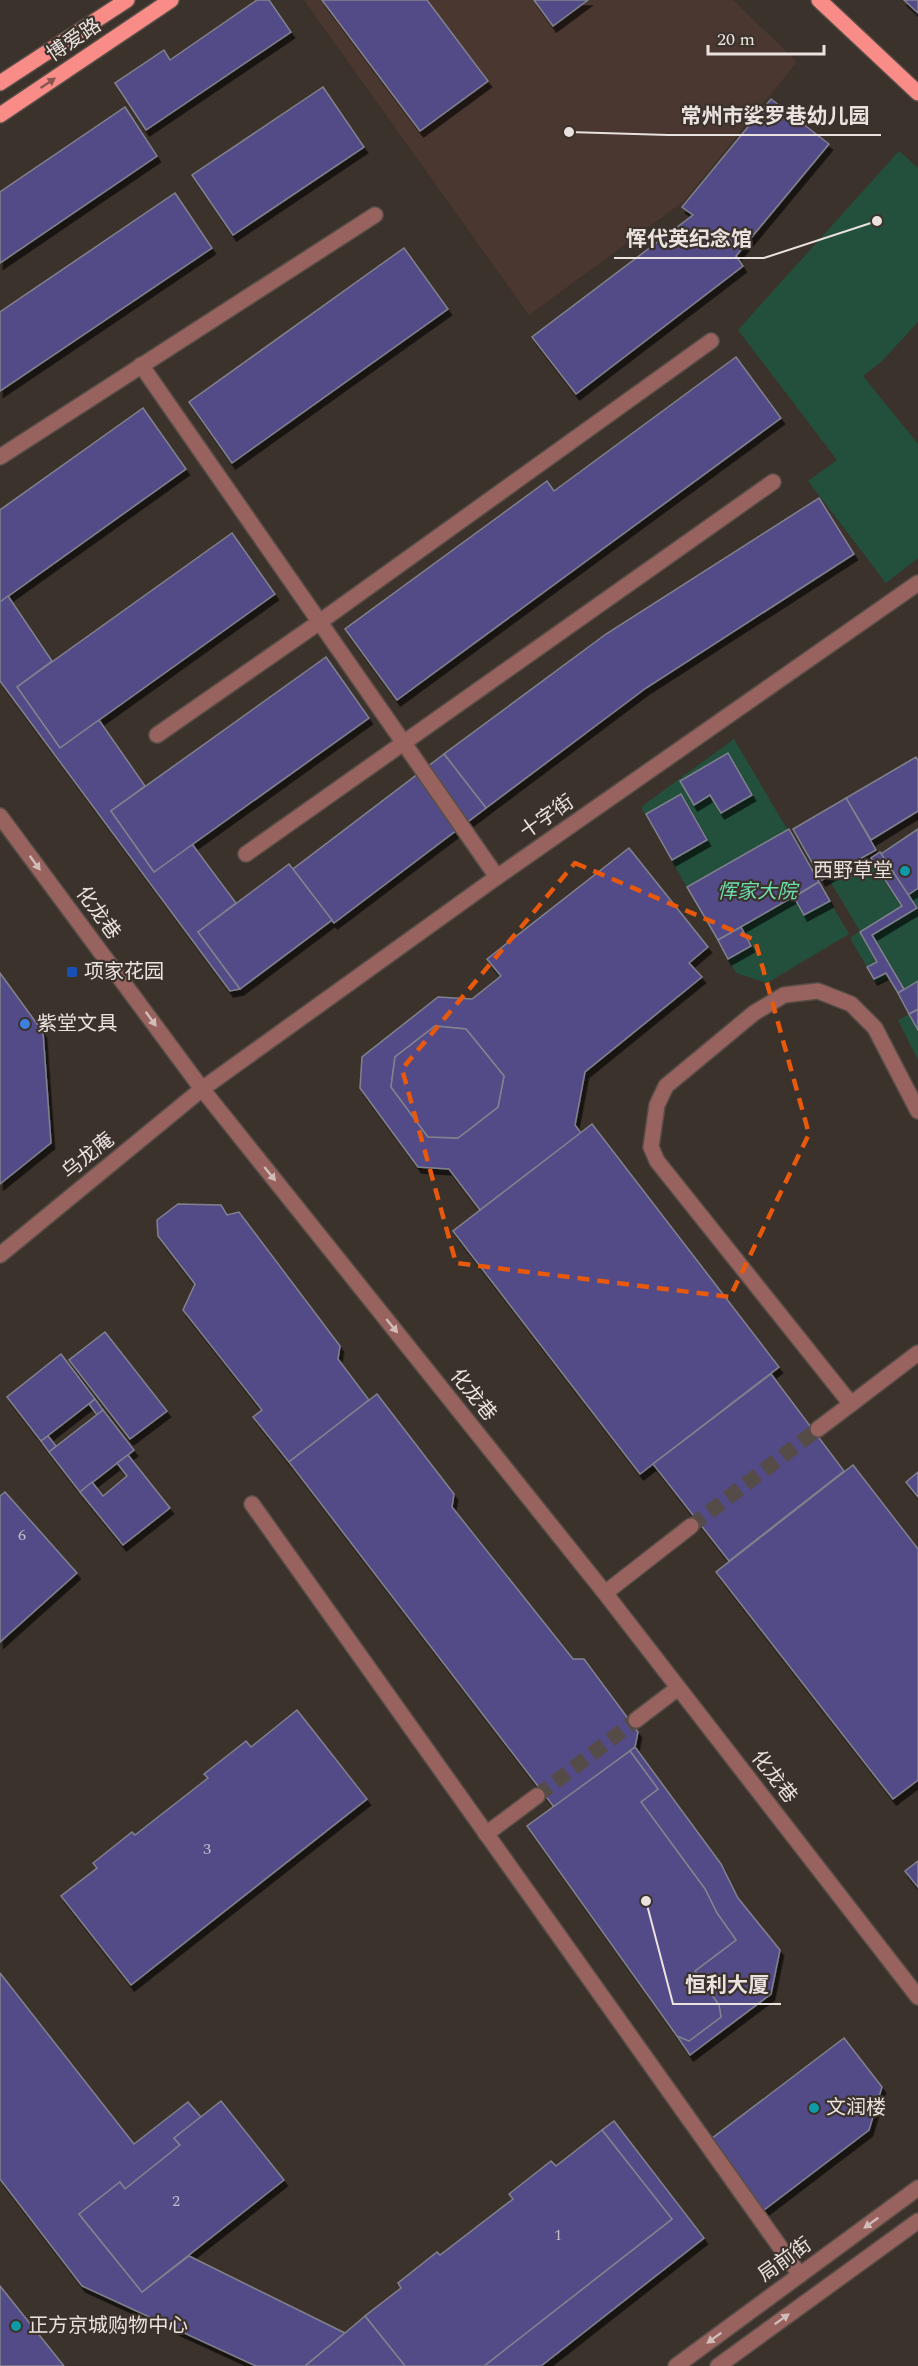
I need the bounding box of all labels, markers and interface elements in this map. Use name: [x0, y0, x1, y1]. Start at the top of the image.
street label: 博爱路: [41, 11, 107, 69]
scale bar: [708, 18, 824, 56]
text: 20 m: [717, 26, 755, 53]
one-way arrow: [40, 77, 57, 88]
callout: 常州市娑罗巷幼儿园: [668, 96, 881, 135]
text: 常州市娑罗巷幼儿园: [681, 101, 870, 133]
callout: 恽代英纪念馆: [614, 219, 764, 258]
text: 恽代英纪念馆: [626, 224, 752, 256]
street label: 十字街: [514, 788, 580, 846]
one-way arrow: [29, 854, 41, 870]
place label: 西野草堂: [813, 856, 893, 886]
marker: 西野草堂: [898, 864, 912, 878]
park label: 恽家大院: [717, 877, 800, 907]
street label: 化龙巷: [68, 880, 128, 946]
place label: 项家花园: [84, 957, 164, 987]
marker: 项家花园: [65, 965, 79, 979]
place label: 紫堂文具: [37, 1009, 117, 1039]
one-way arrow: [145, 1011, 157, 1027]
marker: 紫堂文具: [18, 1017, 32, 1031]
street label: 乌龙庵: [55, 1125, 121, 1187]
one-way arrow: [263, 1166, 275, 1181]
one-way arrow: [385, 1318, 398, 1334]
street label: 化龙巷: [442, 1362, 504, 1428]
house number: 6: [18, 1523, 26, 1547]
street label: 化龙巷: [744, 1744, 804, 1810]
house number: 3: [203, 1837, 211, 1861]
callout: 恒利大厦: [673, 1965, 781, 2004]
text: 恒利大厦: [685, 1970, 769, 2002]
place label: 文润楼: [826, 2093, 886, 2123]
marker: 文润楼: [807, 2101, 821, 2115]
house number: 2: [172, 2189, 180, 2213]
one-way arrow: [863, 2217, 879, 2229]
house number: 1: [554, 2223, 562, 2247]
street label: 局前街: [752, 2230, 818, 2290]
place label: 正方京城购物中心: [28, 2311, 188, 2341]
one-way arrow: [774, 2313, 790, 2325]
marker: 正方京城购物中心: [9, 2319, 23, 2333]
one-way arrow: [706, 2332, 721, 2344]

